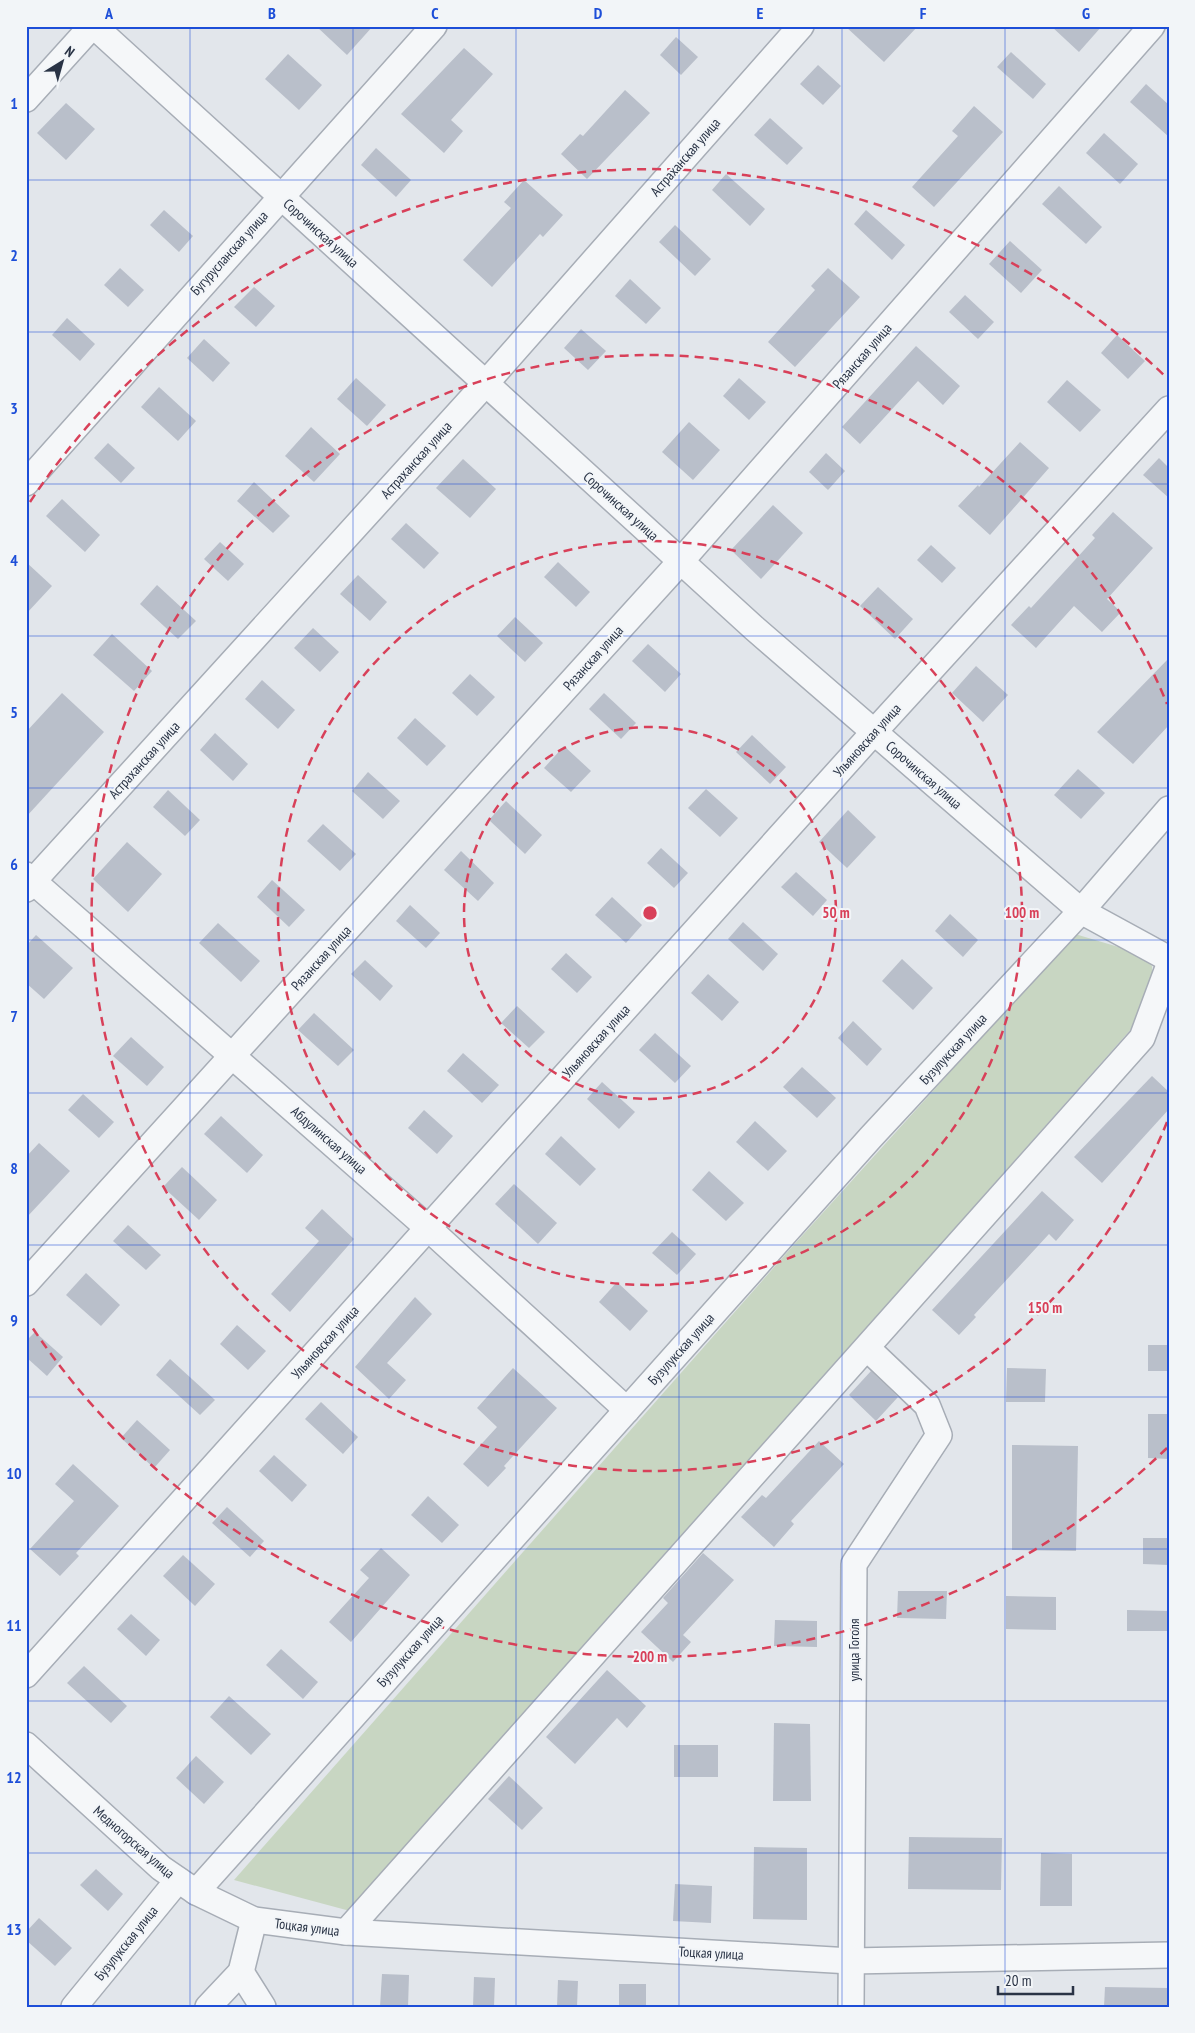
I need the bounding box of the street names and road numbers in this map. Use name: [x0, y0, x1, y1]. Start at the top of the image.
street label: Астраханская улица: [646, 114, 724, 200]
street label: Сорочинская улица: [280, 195, 362, 271]
street label: Бугурусланская улица: [186, 207, 272, 299]
street label: Рязанская улица: [829, 319, 895, 393]
street label: Астраханская улица: [377, 418, 455, 502]
street label: Сорочинская улица: [580, 468, 662, 544]
street label: Рязанская улица: [559, 622, 627, 694]
street label: Ульяновская улица: [829, 700, 905, 780]
street label: Астраханская улица: [105, 718, 183, 802]
street label: Сорочинская улица: [882, 737, 966, 813]
street label: Рязанская улица: [287, 922, 355, 994]
street label: Ульяновская улица: [558, 1001, 634, 1081]
street label: Бузулукская улица: [915, 1010, 991, 1088]
street label: Абдулинская улица: [287, 1102, 371, 1178]
street label: Ульяновская улица: [287, 1302, 363, 1382]
street label: Бузулукская улица: [644, 1309, 718, 1389]
street label: Бузулукская улица: [373, 1611, 447, 1691]
street label: улица Гоголя: [845, 1619, 863, 1681]
street label: Медногорская улица: [90, 1802, 178, 1882]
street label: Бузулукская улица: [90, 1902, 162, 1984]
street label: Тоцкая улица: [274, 1914, 340, 1940]
street label: Тоцкая улица: [678, 1942, 744, 1964]

